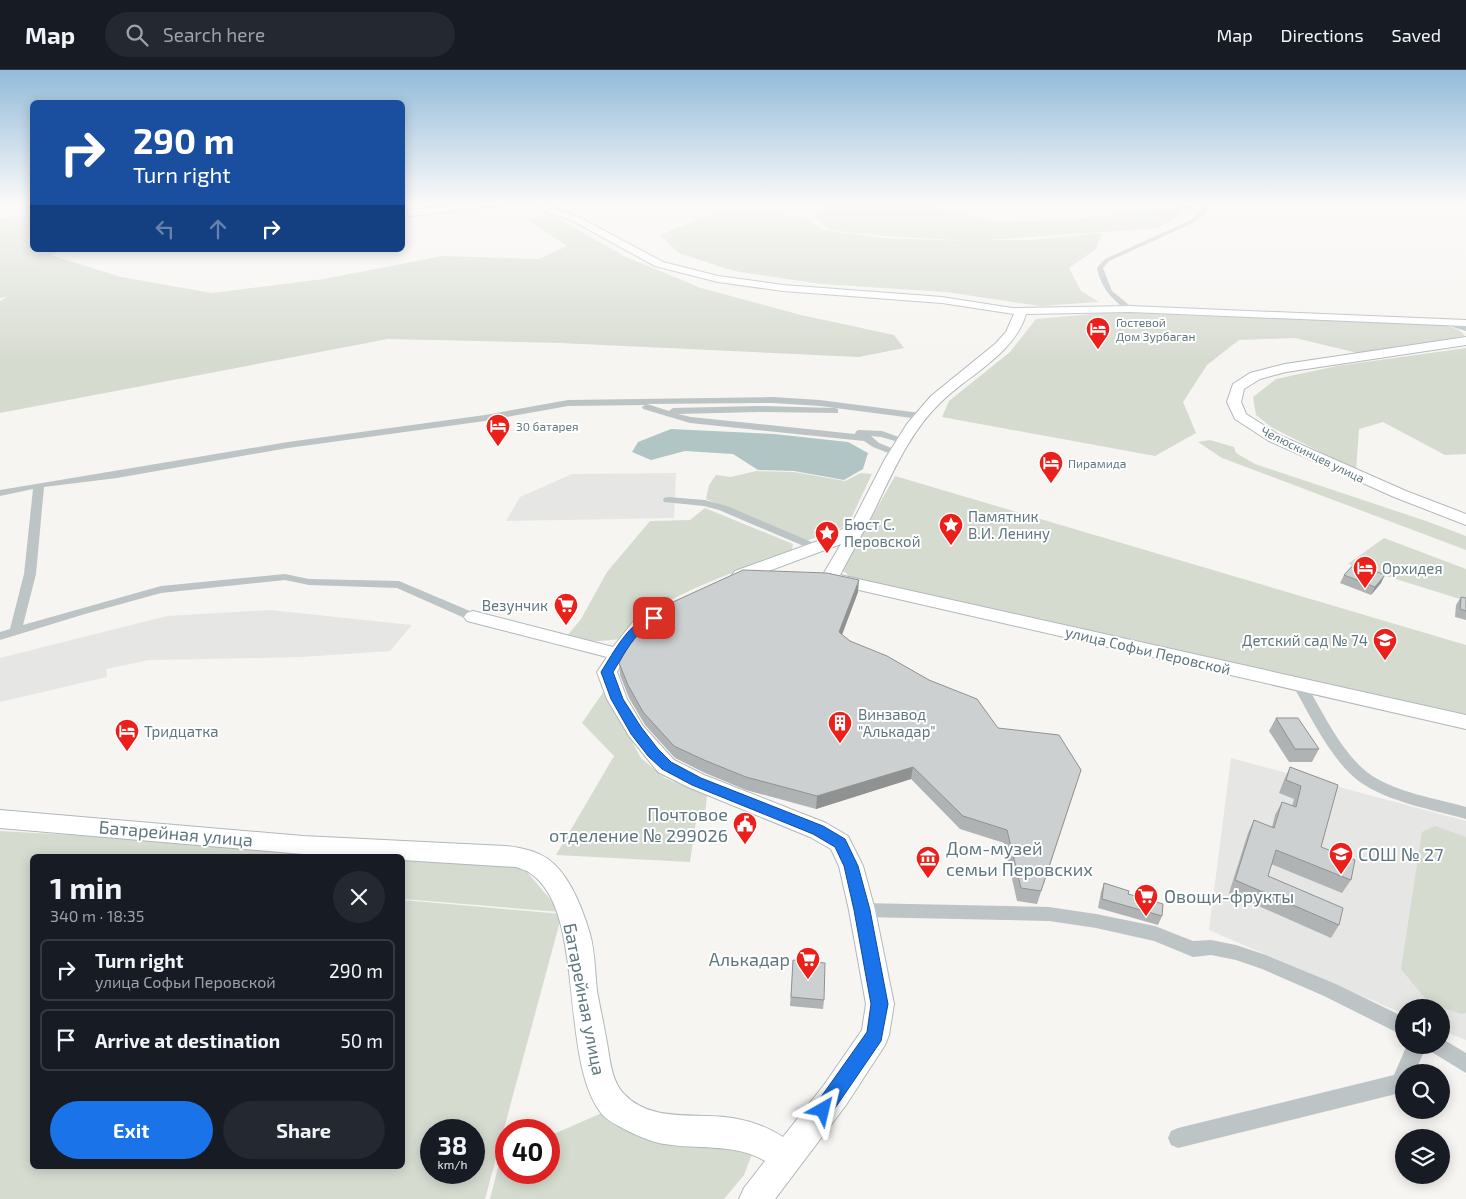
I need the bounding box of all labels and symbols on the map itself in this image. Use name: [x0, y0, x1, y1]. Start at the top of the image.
place label: Гостевой Дом Зурбаган: [1116, 315, 1195, 344]
hotel icon: Гостевой Дом Зурбаган: [1085, 316, 1111, 350]
hotel icon: 30 батарея: [485, 413, 511, 447]
place label: 30 батарея: [516, 419, 579, 433]
street label: Челюскинцев улица: [1259, 423, 1367, 486]
hotel icon: Пирамида: [1038, 450, 1064, 484]
place label: Пирамида: [1068, 456, 1126, 470]
place label: Памятник В.И. Ленину: [968, 507, 1050, 543]
place icon: Памятник В.И. Ленину: [938, 512, 964, 546]
place label: Бюст С. Перовской: [844, 515, 920, 550]
place icon: Бюст С. Перовской: [814, 520, 840, 554]
hotel icon: Орхидея: [1352, 555, 1378, 589]
place label: Орхидея: [1382, 559, 1443, 577]
supermarket icon: Везунчик: [553, 592, 579, 626]
place label: Везунчик: [482, 596, 548, 615]
pin: [633, 597, 675, 639]
street label: улица Софьи Перовской: [1063, 622, 1233, 679]
school or university icon: Детский сад № 74: [1372, 627, 1398, 661]
place label: Детский сад № 74: [1242, 631, 1368, 649]
place label: Винзавод "Алькадар": [858, 705, 935, 740]
building icon: Винзавод "Алькадар": [827, 710, 853, 744]
hotel icon: Тридцатка: [114, 718, 140, 752]
place label: Тридцатка: [144, 722, 219, 740]
place label: Почтовое отделение № 299026: [549, 803, 728, 846]
public building icon: Почтовое отделение № 299026: [732, 811, 758, 845]
street label: Батарейная улица: [98, 815, 254, 851]
place label: Дом-музей семьи Перовских: [946, 837, 1093, 880]
school or university icon: СОШ № 27: [1328, 841, 1354, 875]
place label: СОШ № 27: [1358, 843, 1443, 865]
museum icon: Дом-музей семьи Перовских: [915, 845, 941, 879]
supermarket icon: Овощи-фрукты: [1133, 883, 1159, 917]
place label: Овощи-фрукты: [1164, 885, 1294, 907]
street label: Батарейная улица: [559, 921, 611, 1077]
supermarket icon: Алькадар: [795, 946, 821, 980]
place label: Алькадар: [709, 948, 790, 970]
position arrow: [796, 1083, 848, 1135]
speed limit sign: 40: [495, 1119, 560, 1184]

